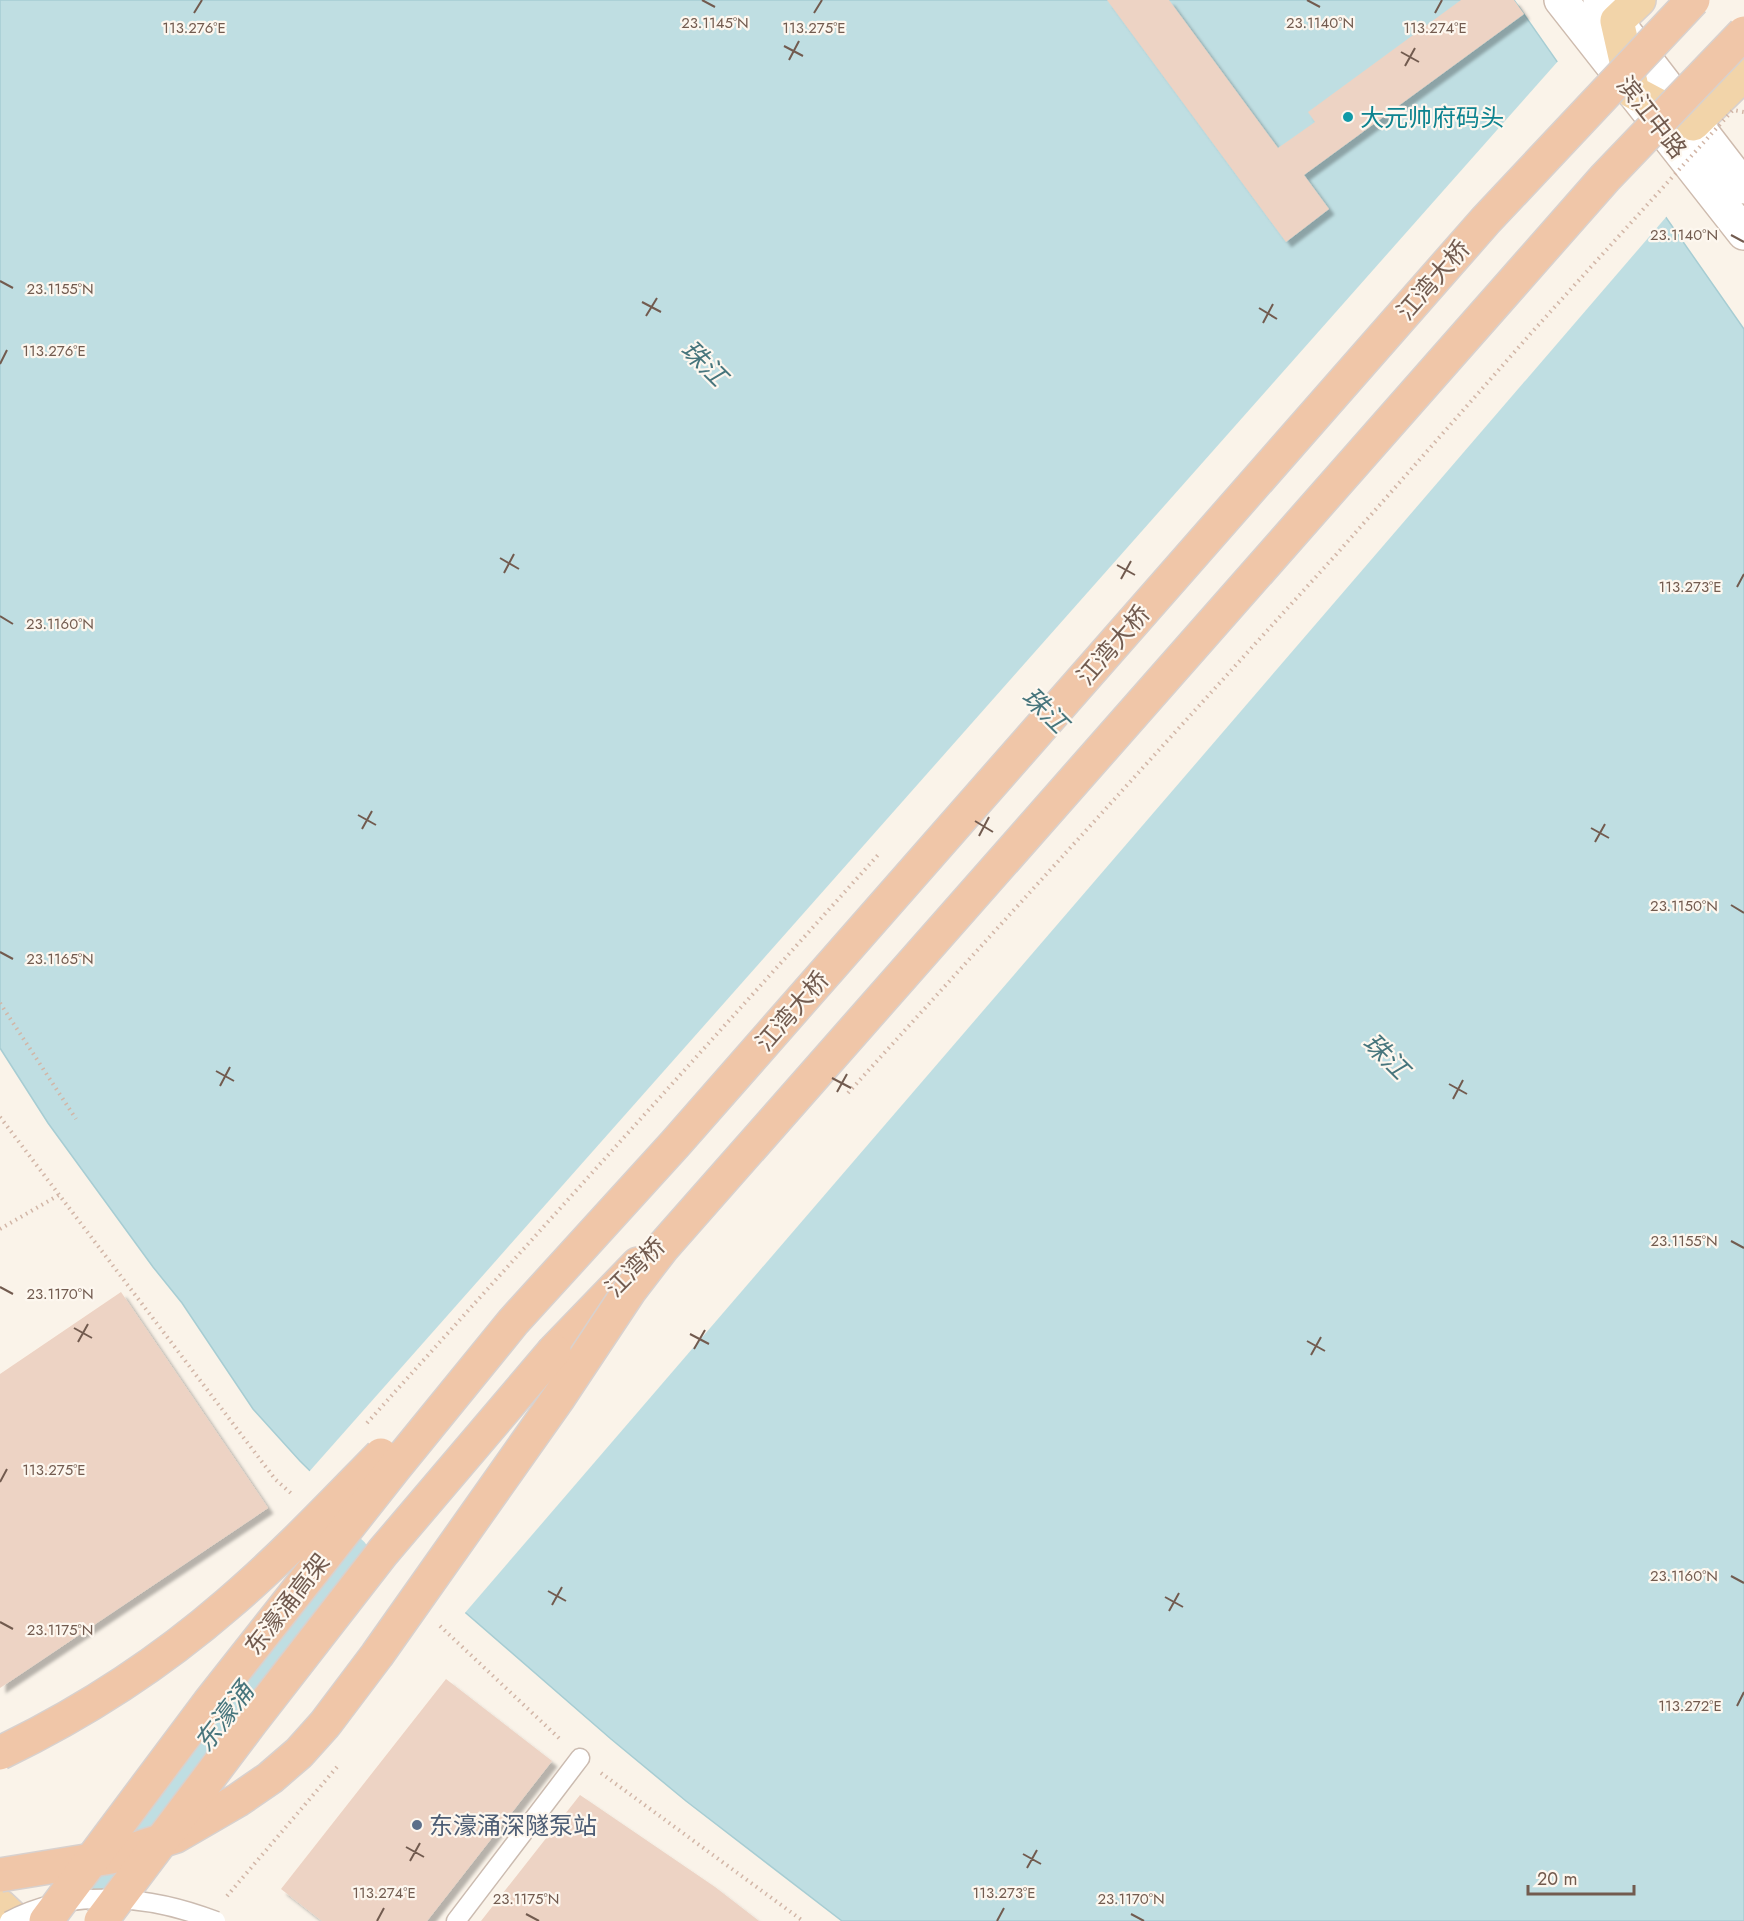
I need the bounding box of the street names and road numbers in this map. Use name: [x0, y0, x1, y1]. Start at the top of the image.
street label: 滨江中路: [1609, 68, 1695, 166]
street label: 江湾大桥: [1388, 232, 1478, 328]
street label: 江湾大桥: [1068, 597, 1158, 693]
street label: 江湾大桥: [747, 963, 837, 1059]
street label: 江湾桥: [597, 1229, 673, 1305]
street label: 东濠涌高架: [236, 1546, 338, 1662]

